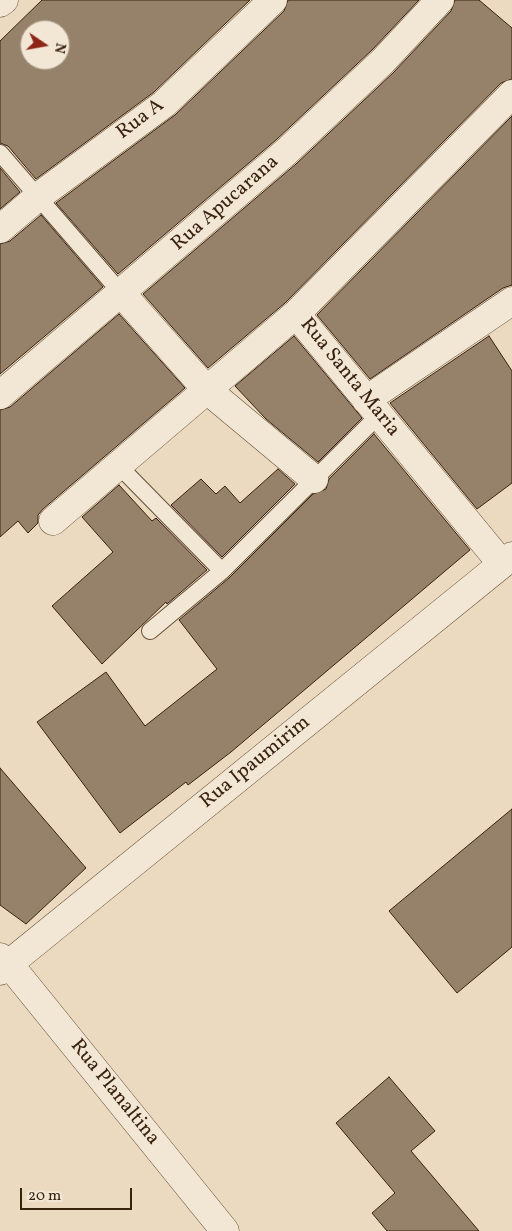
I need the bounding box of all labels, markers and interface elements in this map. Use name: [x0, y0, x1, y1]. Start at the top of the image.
north arrow: [20, 20, 70, 70]
text: N: [49, 41, 70, 55]
street label: Rua A: [113, 94, 169, 146]
street label: Rua Apucarana: [168, 151, 284, 257]
street label: Rua Santa Maria: [294, 314, 404, 442]
street label: Rua Ipaumirim: [196, 711, 316, 815]
street label: Rua Planaltina: [64, 1035, 164, 1151]
scale bar: [22, 1178, 135, 1210]
text: 20 m: [28, 1186, 61, 1207]

